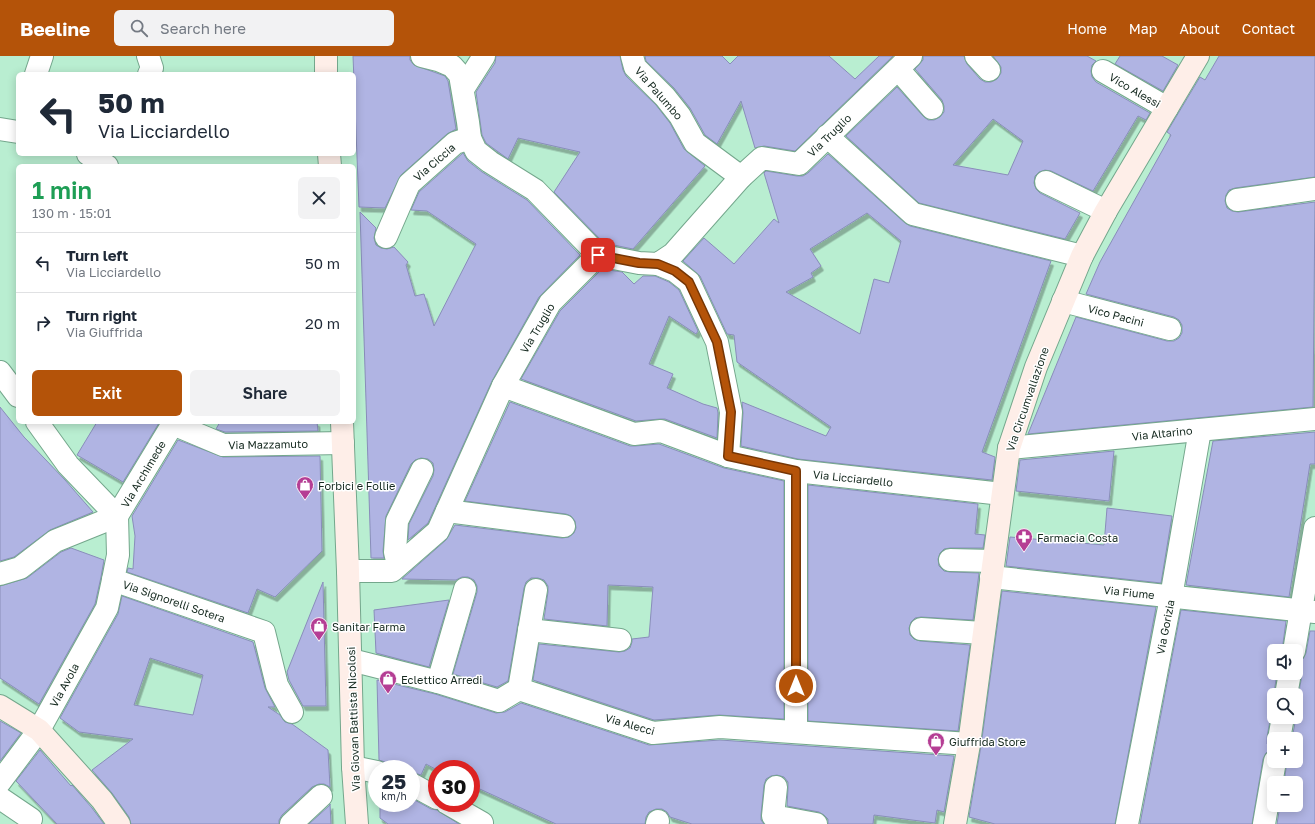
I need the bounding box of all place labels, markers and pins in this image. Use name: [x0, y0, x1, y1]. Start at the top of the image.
pin: [581, 238, 615, 272]
shop icon: Forbici e Follie: [295, 475, 315, 500]
place label: Forbici e Follie: [318, 479, 395, 492]
pharmacy icon: Farmacia Costa: [1014, 527, 1034, 552]
place label: Farmacia Costa: [1037, 531, 1118, 544]
shop icon: Sanitar Farma: [309, 616, 329, 641]
place label: Sanitar Farma: [332, 620, 405, 633]
shop icon: Eclettico Arredi: [378, 669, 398, 694]
place label: Eclettico Arredi: [401, 673, 482, 686]
shop icon: Giuffrida Store: [926, 731, 946, 756]
place label: Giuffrida Store: [949, 735, 1026, 748]

